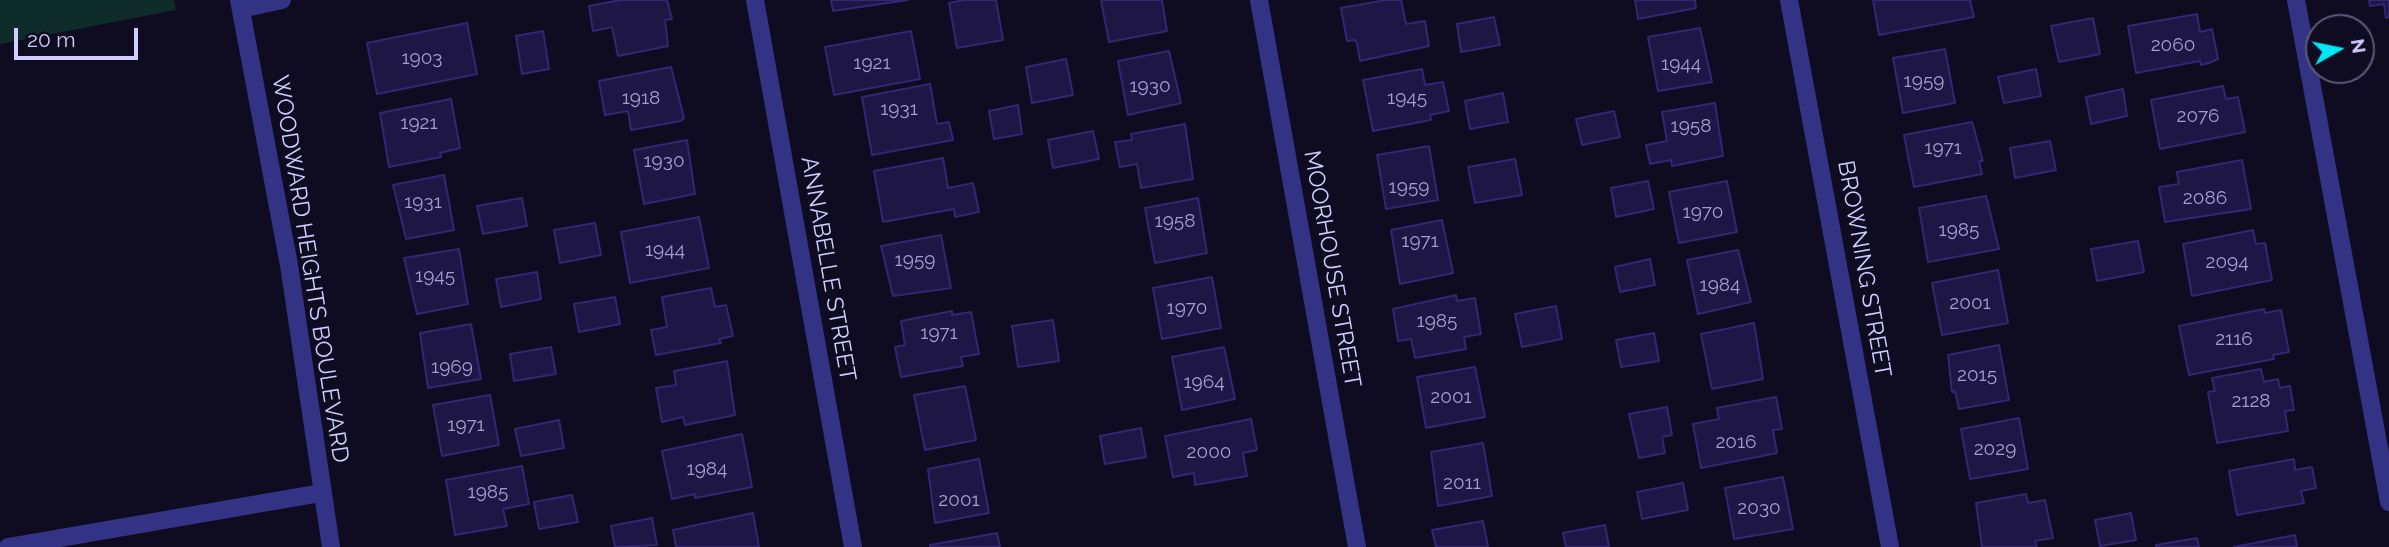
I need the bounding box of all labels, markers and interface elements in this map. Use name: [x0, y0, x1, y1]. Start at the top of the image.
scale bar: [18, 14, 142, 58]
north arrow: [2305, 14, 2375, 84]
text: 20 m: [27, 27, 75, 52]
house number: 2060: [2151, 34, 2195, 56]
text: N: [2347, 37, 2371, 55]
house number: 1903: [401, 47, 443, 69]
house number: 1921: [853, 52, 891, 74]
house number: 1944: [1661, 53, 1701, 75]
house number: 1959: [1904, 70, 1944, 92]
street label: WOODWARD HEIGHTS BOULEVARD: [266, 73, 354, 465]
house number: 1930: [1129, 75, 1171, 97]
house number: 1918: [622, 87, 660, 109]
house number: 1945: [1387, 87, 1427, 109]
house number: 1931: [880, 98, 918, 120]
house number: 2076: [2176, 105, 2220, 127]
house number: 1921: [400, 112, 438, 134]
house number: 1958: [1671, 115, 1711, 137]
house number: 1971: [1924, 137, 1962, 159]
street label: MOORHOUSE STREET: [1298, 148, 1366, 390]
house number: 1930: [643, 150, 685, 172]
street label: ANNABELLE STREET: [795, 155, 861, 383]
street label: BROWNING STREET: [1831, 158, 1897, 380]
house number: 1959: [1389, 176, 1429, 198]
house number: 2086: [2183, 187, 2227, 209]
house number: 1931: [404, 191, 442, 213]
house number: 1970: [1683, 201, 1723, 223]
house number: 1958: [1155, 210, 1195, 232]
house number: 1985: [1939, 219, 1979, 241]
house number: 1971: [1401, 230, 1439, 252]
house number: 1944: [645, 239, 685, 261]
house number: 1959: [895, 249, 935, 271]
house number: 2094: [2205, 251, 2249, 273]
house number: 1945: [415, 265, 455, 287]
house number: 1984: [1700, 274, 1740, 296]
house number: 2001: [1949, 292, 1991, 314]
house number: 1970: [1167, 297, 1207, 319]
house number: 1985: [1417, 310, 1457, 332]
house number: 1971: [920, 322, 958, 344]
house number: 2116: [2215, 328, 2253, 350]
house number: 1969: [431, 356, 473, 378]
house number: 2015: [1957, 364, 1997, 386]
house number: 1964: [1183, 371, 1225, 393]
house number: 2001: [1430, 386, 1472, 408]
house number: 2128: [2231, 390, 2271, 412]
house number: 1971: [447, 414, 485, 436]
house number: 2016: [1715, 431, 1757, 453]
house number: 2029: [1974, 438, 2016, 460]
house number: 2000: [1187, 441, 1231, 463]
house number: 1984: [687, 458, 727, 480]
house number: 2011: [1443, 472, 1481, 494]
house number: 1985: [468, 481, 508, 503]
house number: 2001: [938, 489, 980, 511]
house number: 2030: [1737, 497, 1781, 519]

